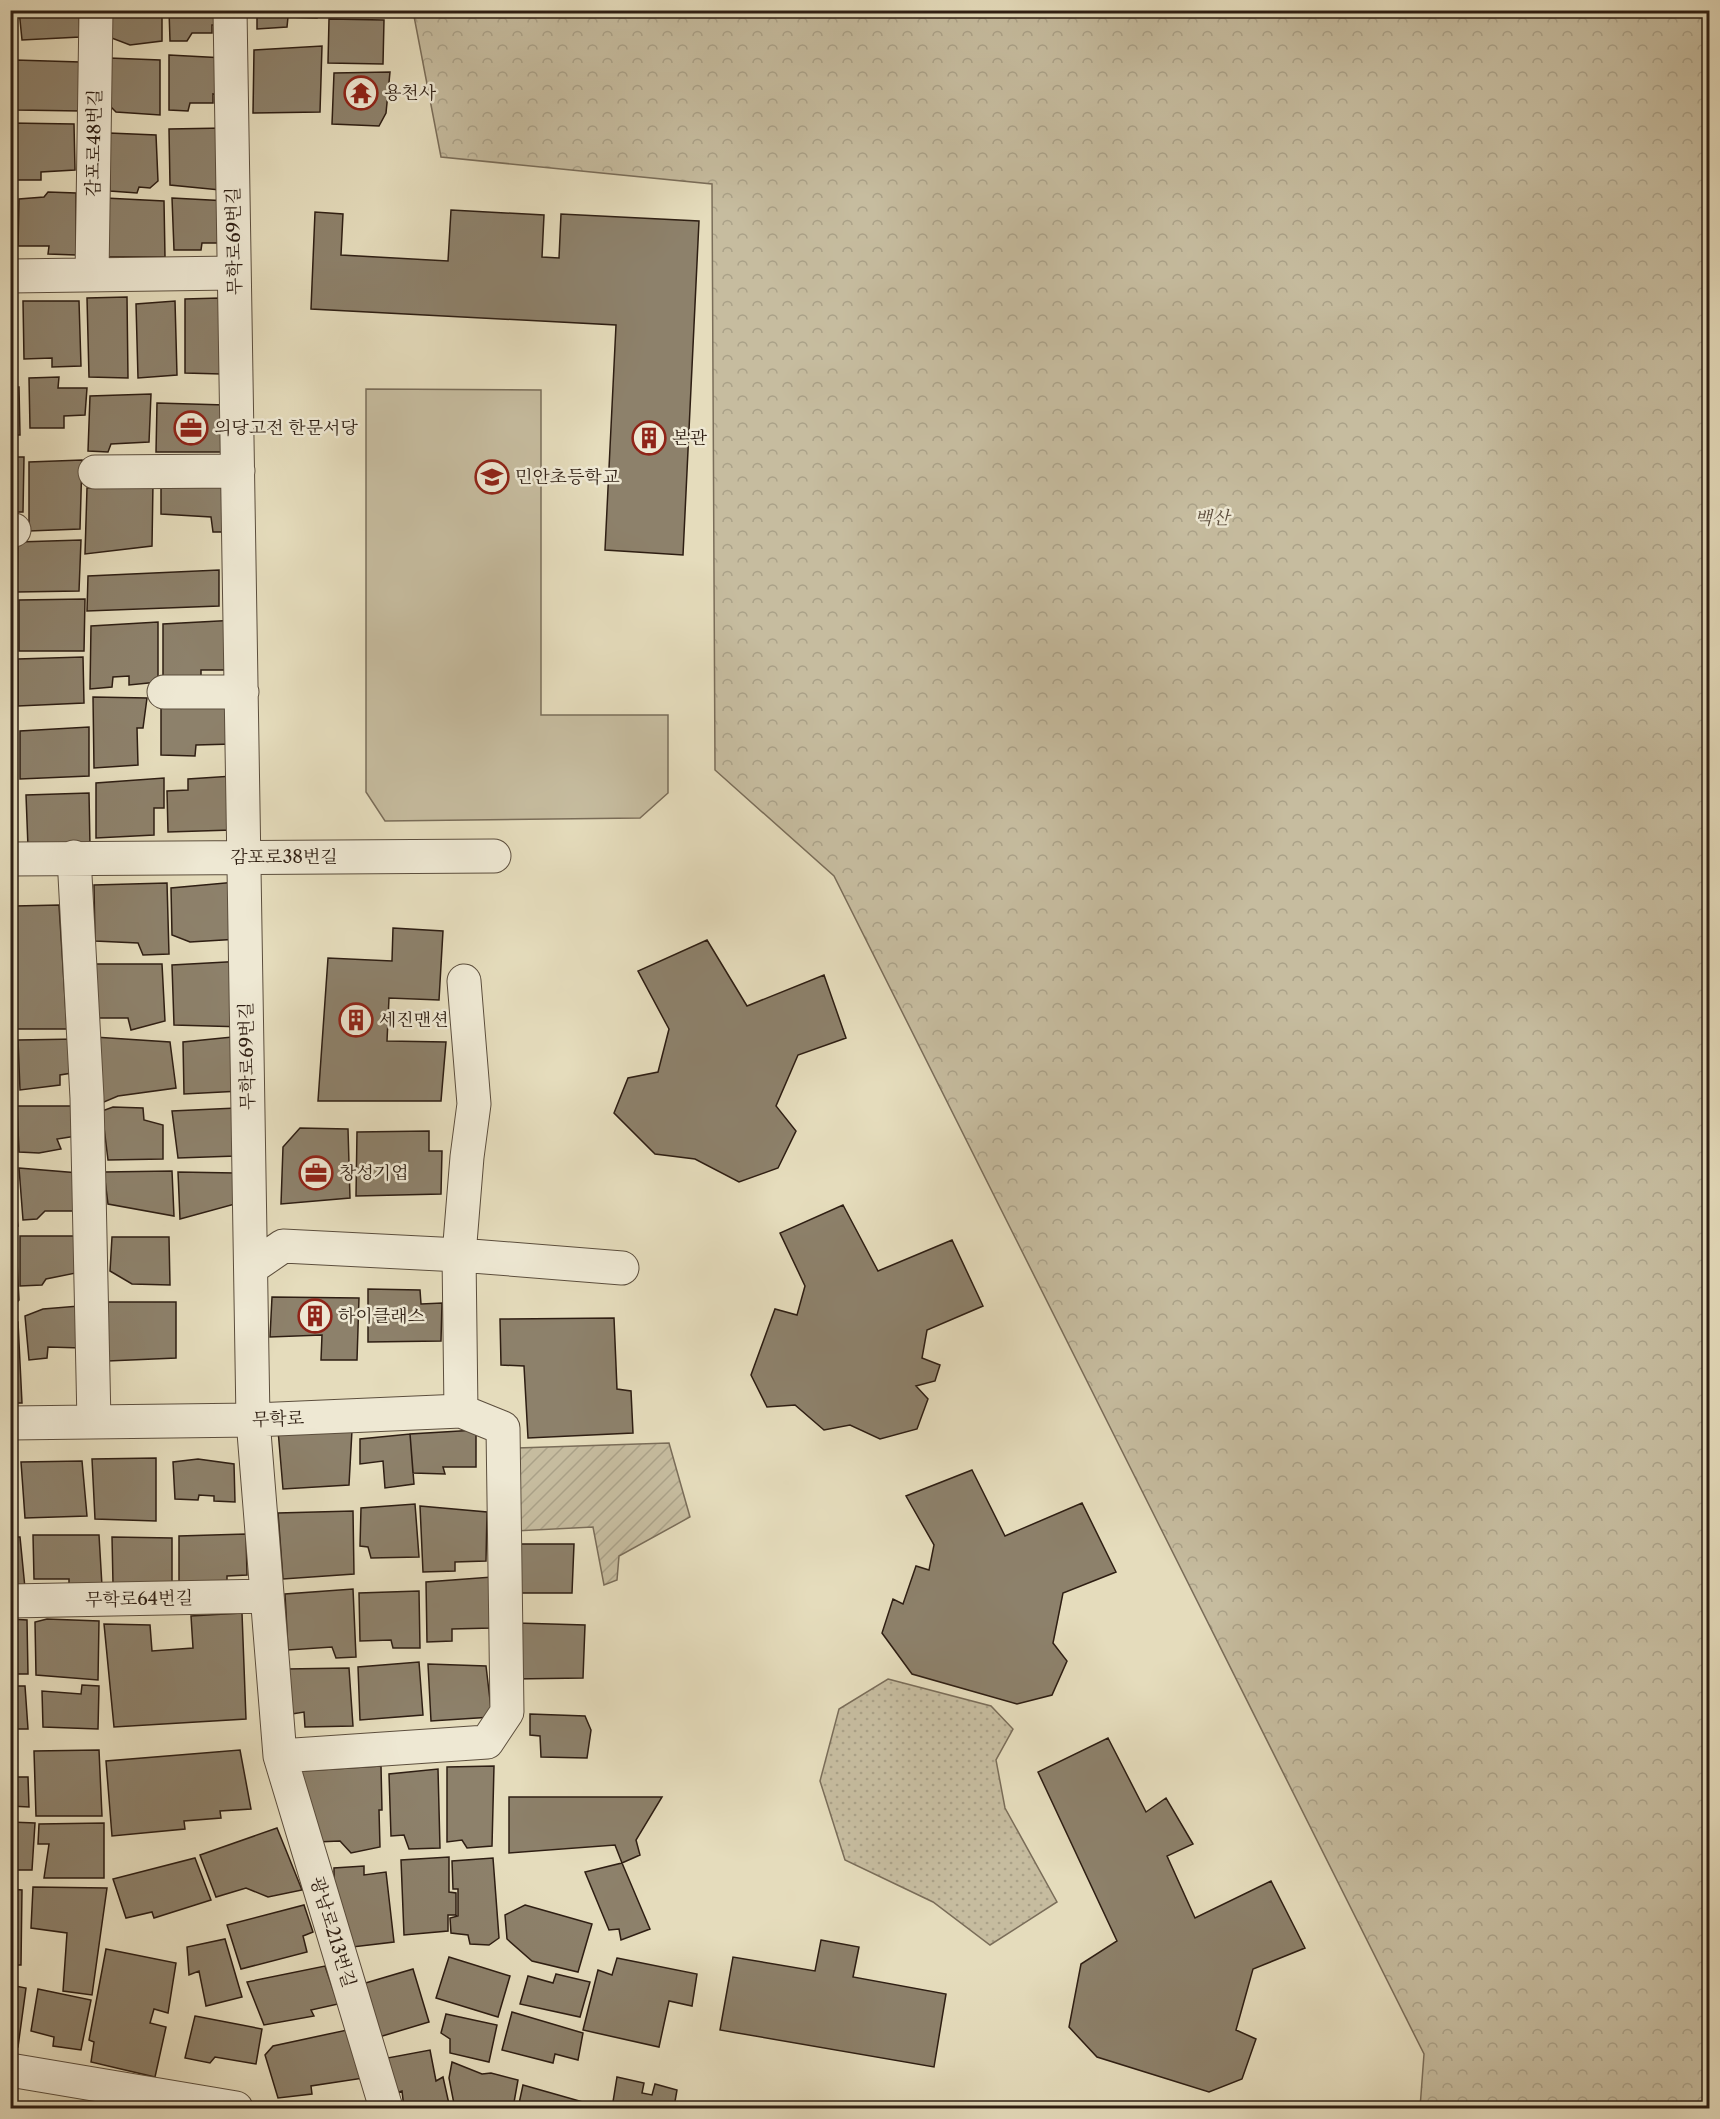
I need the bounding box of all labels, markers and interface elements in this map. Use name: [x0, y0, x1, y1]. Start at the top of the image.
temple icon: 용천사: [343, 75, 379, 111]
place label: 용천사: [384, 82, 437, 104]
street label: 감포로48번길: [82, 89, 106, 197]
street label: 무학로69번길: [222, 187, 246, 295]
office icon: 의당고전 한문서당: [173, 410, 209, 446]
place label: 의당고전 한문서당: [214, 417, 359, 439]
building icon: 본관: [631, 420, 667, 456]
place label: 본관: [672, 427, 707, 449]
school or university icon: 민안초등학교: [474, 459, 510, 495]
place label: 민안초등학교: [515, 466, 620, 488]
park label: 백산: [1195, 507, 1232, 529]
street label: 감포로38번길: [230, 846, 338, 868]
street label: 무학로69번길: [235, 1002, 259, 1110]
building icon: 세진맨션: [338, 1002, 374, 1038]
place label: 세진맨션: [379, 1009, 449, 1031]
office icon: 창성기업: [298, 1155, 334, 1191]
place label: 창성기업: [339, 1162, 409, 1184]
building icon: 하이클래스: [297, 1298, 333, 1334]
place label: 하이클래스: [338, 1305, 426, 1327]
street label: 무학로: [252, 1407, 304, 1431]
street label: 무학로64번길: [85, 1587, 193, 1611]
street label: 광남로213번길: [306, 1874, 360, 1990]

